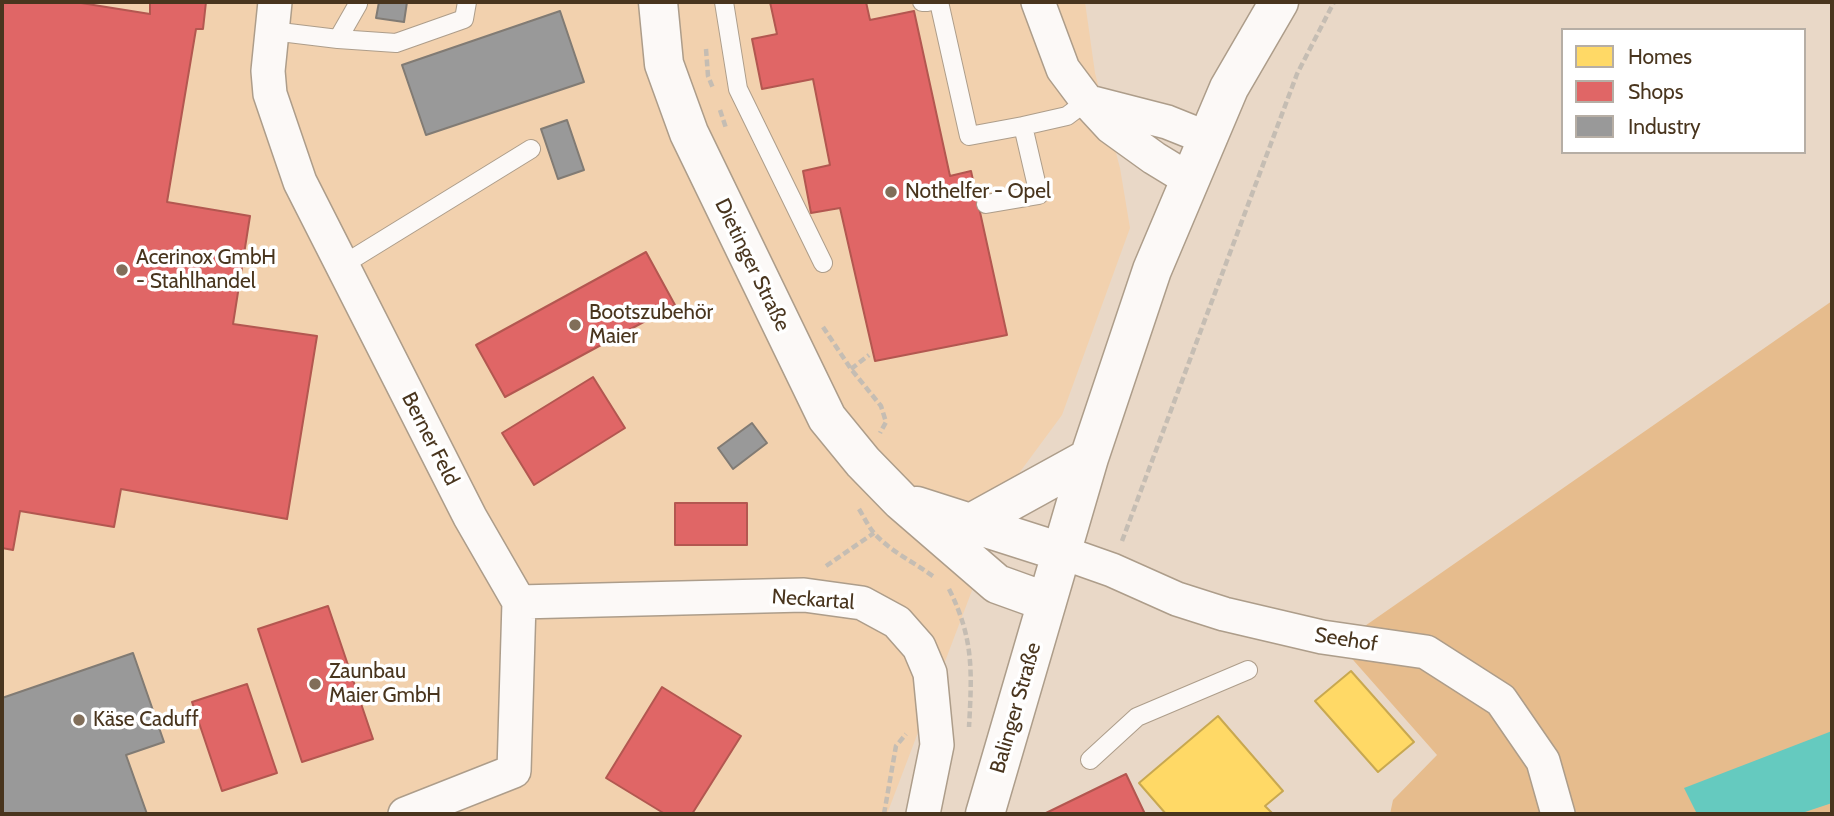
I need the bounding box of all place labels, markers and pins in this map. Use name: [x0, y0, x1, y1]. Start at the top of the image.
place label: Nothelfer - Opel: [905, 179, 1051, 205]
marker: Nothelfer - Opel: [883, 184, 899, 200]
place label: Acerinox GmbH - Stahlhandel: [136, 245, 276, 295]
marker: Acerinox GmbH - Stahlhandel: [114, 262, 130, 278]
place label: Bootszubehör Maier: [589, 300, 713, 350]
marker: Bootszubehör Maier: [567, 317, 583, 333]
place label: Zaunbau Maier GmbH: [329, 659, 441, 709]
marker: Zaunbau Maier GmbH: [307, 676, 323, 692]
place label: Käse Caduff: [93, 707, 199, 733]
marker: Käse Caduff: [71, 712, 87, 728]

